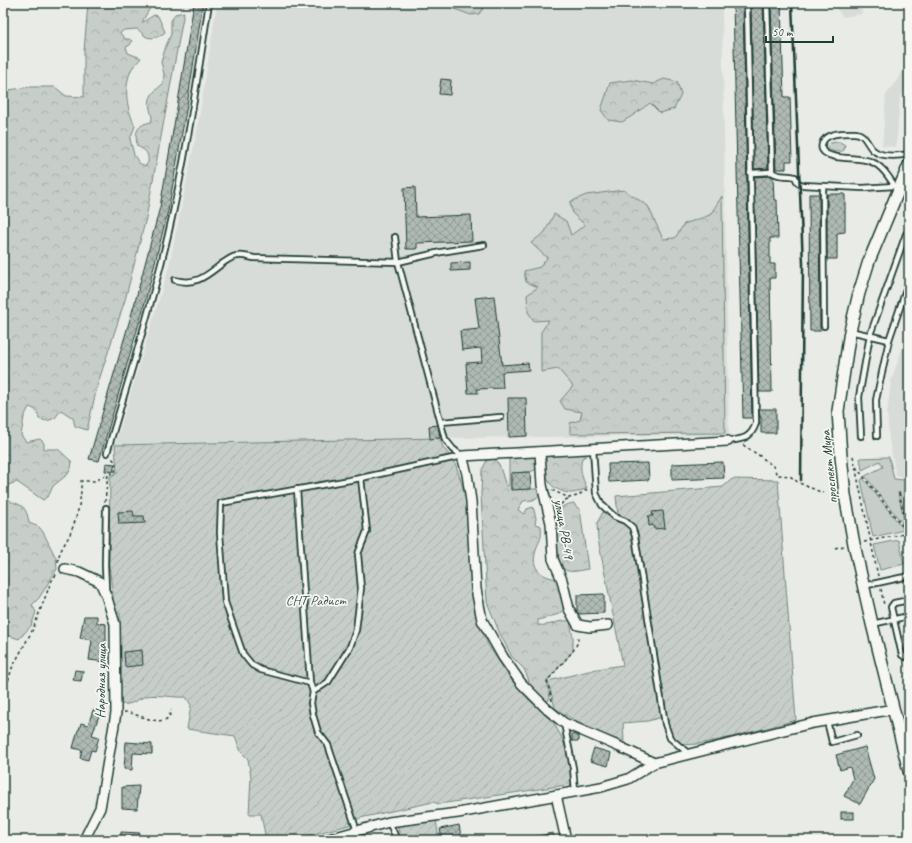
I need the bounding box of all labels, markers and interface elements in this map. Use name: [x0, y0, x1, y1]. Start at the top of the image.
scale bar: [766, 18, 833, 44]
text: 50 m: [772, 24, 794, 40]
street label: проспект Мира: [817, 429, 841, 504]
street label: улица РВ-49: [550, 497, 578, 562]
park label: СНТ Радист: [286, 592, 347, 609]
street label: Народная улица: [92, 643, 110, 719]

